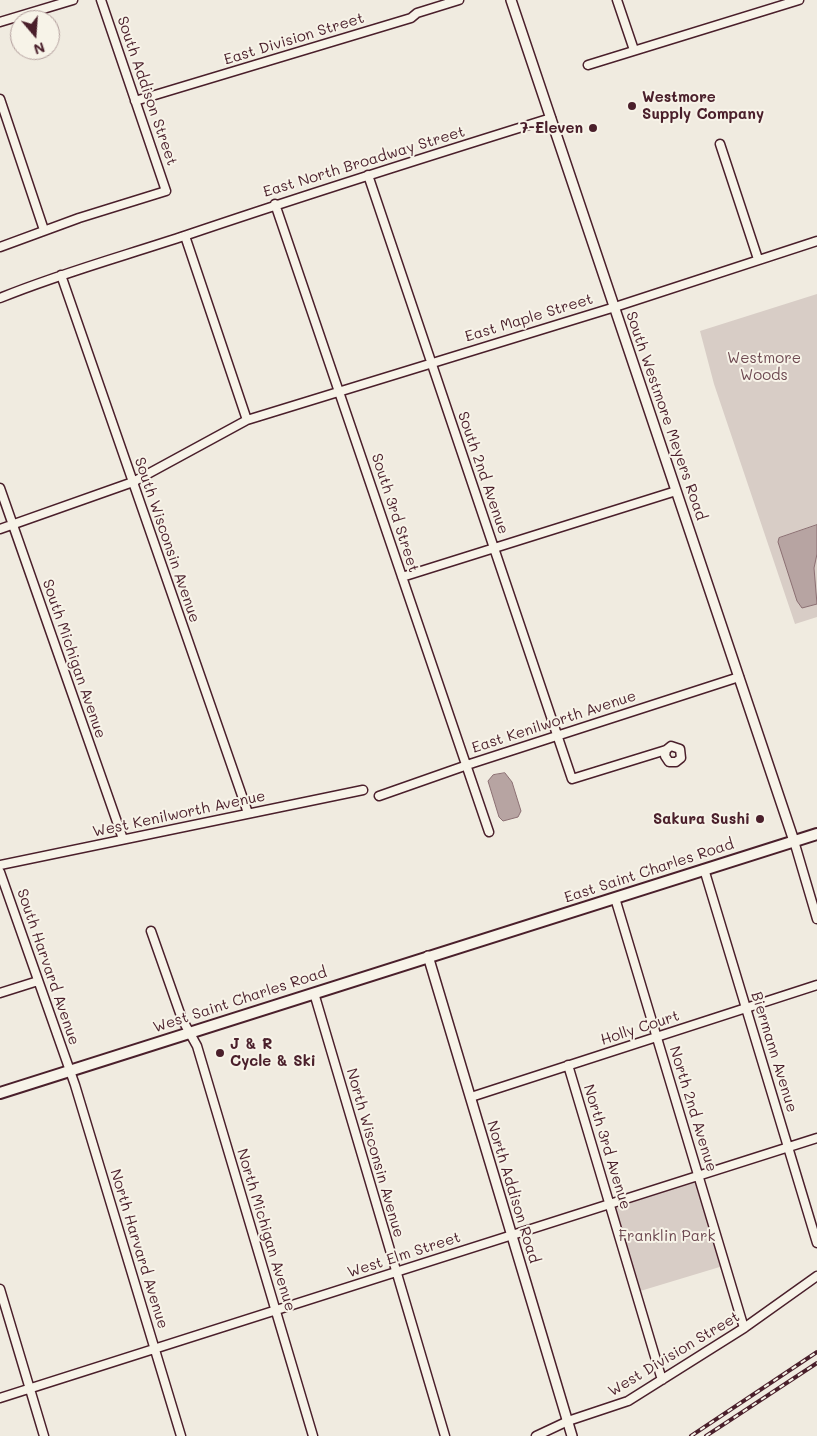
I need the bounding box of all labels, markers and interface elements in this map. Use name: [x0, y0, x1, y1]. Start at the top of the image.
street label: East Division Street: [222, 9, 366, 69]
north arrow: [10, 10, 60, 60]
street label: South Addison Street: [113, 14, 181, 168]
text: N: [31, 38, 47, 59]
place label: Westmore Supply Company: [642, 88, 764, 123]
marker: Westmore Supply Company: [626, 100, 638, 112]
place label: 7-Eleven: [520, 119, 583, 137]
marker: 7-Eleven: [587, 122, 599, 134]
street label: East North Broadway Street: [261, 123, 467, 201]
street label: East Maple Street: [463, 290, 595, 346]
street label: South Westmore Meyers Road: [622, 309, 710, 523]
park label: Westmore Woods: [727, 349, 801, 384]
street label: South 2nd Avenue: [454, 409, 512, 537]
street label: South 3rd Street: [367, 451, 423, 575]
street label: South Wisconsin Avenue: [130, 455, 204, 625]
street label: South Michigan Avenue: [38, 577, 110, 741]
street label: East Kenilworth Avenue: [470, 687, 638, 757]
street label: West Kenilworth Avenue: [91, 787, 267, 841]
place label: Sakura Sushi: [653, 810, 750, 828]
marker: Sakura Sushi: [754, 813, 766, 825]
street label: East Saint Charles Road: [562, 835, 736, 907]
street label: South Harvard Avenue: [13, 887, 83, 1047]
street label: West Saint Charles Road: [151, 963, 329, 1037]
street label: Biermann Avenue: [747, 989, 801, 1115]
street label: Holly Court: [598, 1007, 682, 1049]
place label: J & R Cycle & Ski: [230, 1035, 316, 1070]
street label: North 2nd Avenue: [665, 1044, 721, 1174]
marker: J & R Cycle & Ski: [214, 1047, 226, 1059]
street label: North Wisconsin Avenue: [342, 1066, 408, 1240]
street label: North 3rd Avenue: [579, 1082, 635, 1212]
street label: North Addison Road: [483, 1119, 543, 1265]
street label: North Michigan Avenue: [233, 1147, 299, 1313]
street label: North Harvard Avenue: [106, 1167, 172, 1331]
park label: Franklin Park: [618, 1227, 716, 1245]
street label: West Elm Street: [345, 1228, 463, 1282]
street label: West Division Street: [605, 1308, 743, 1400]

